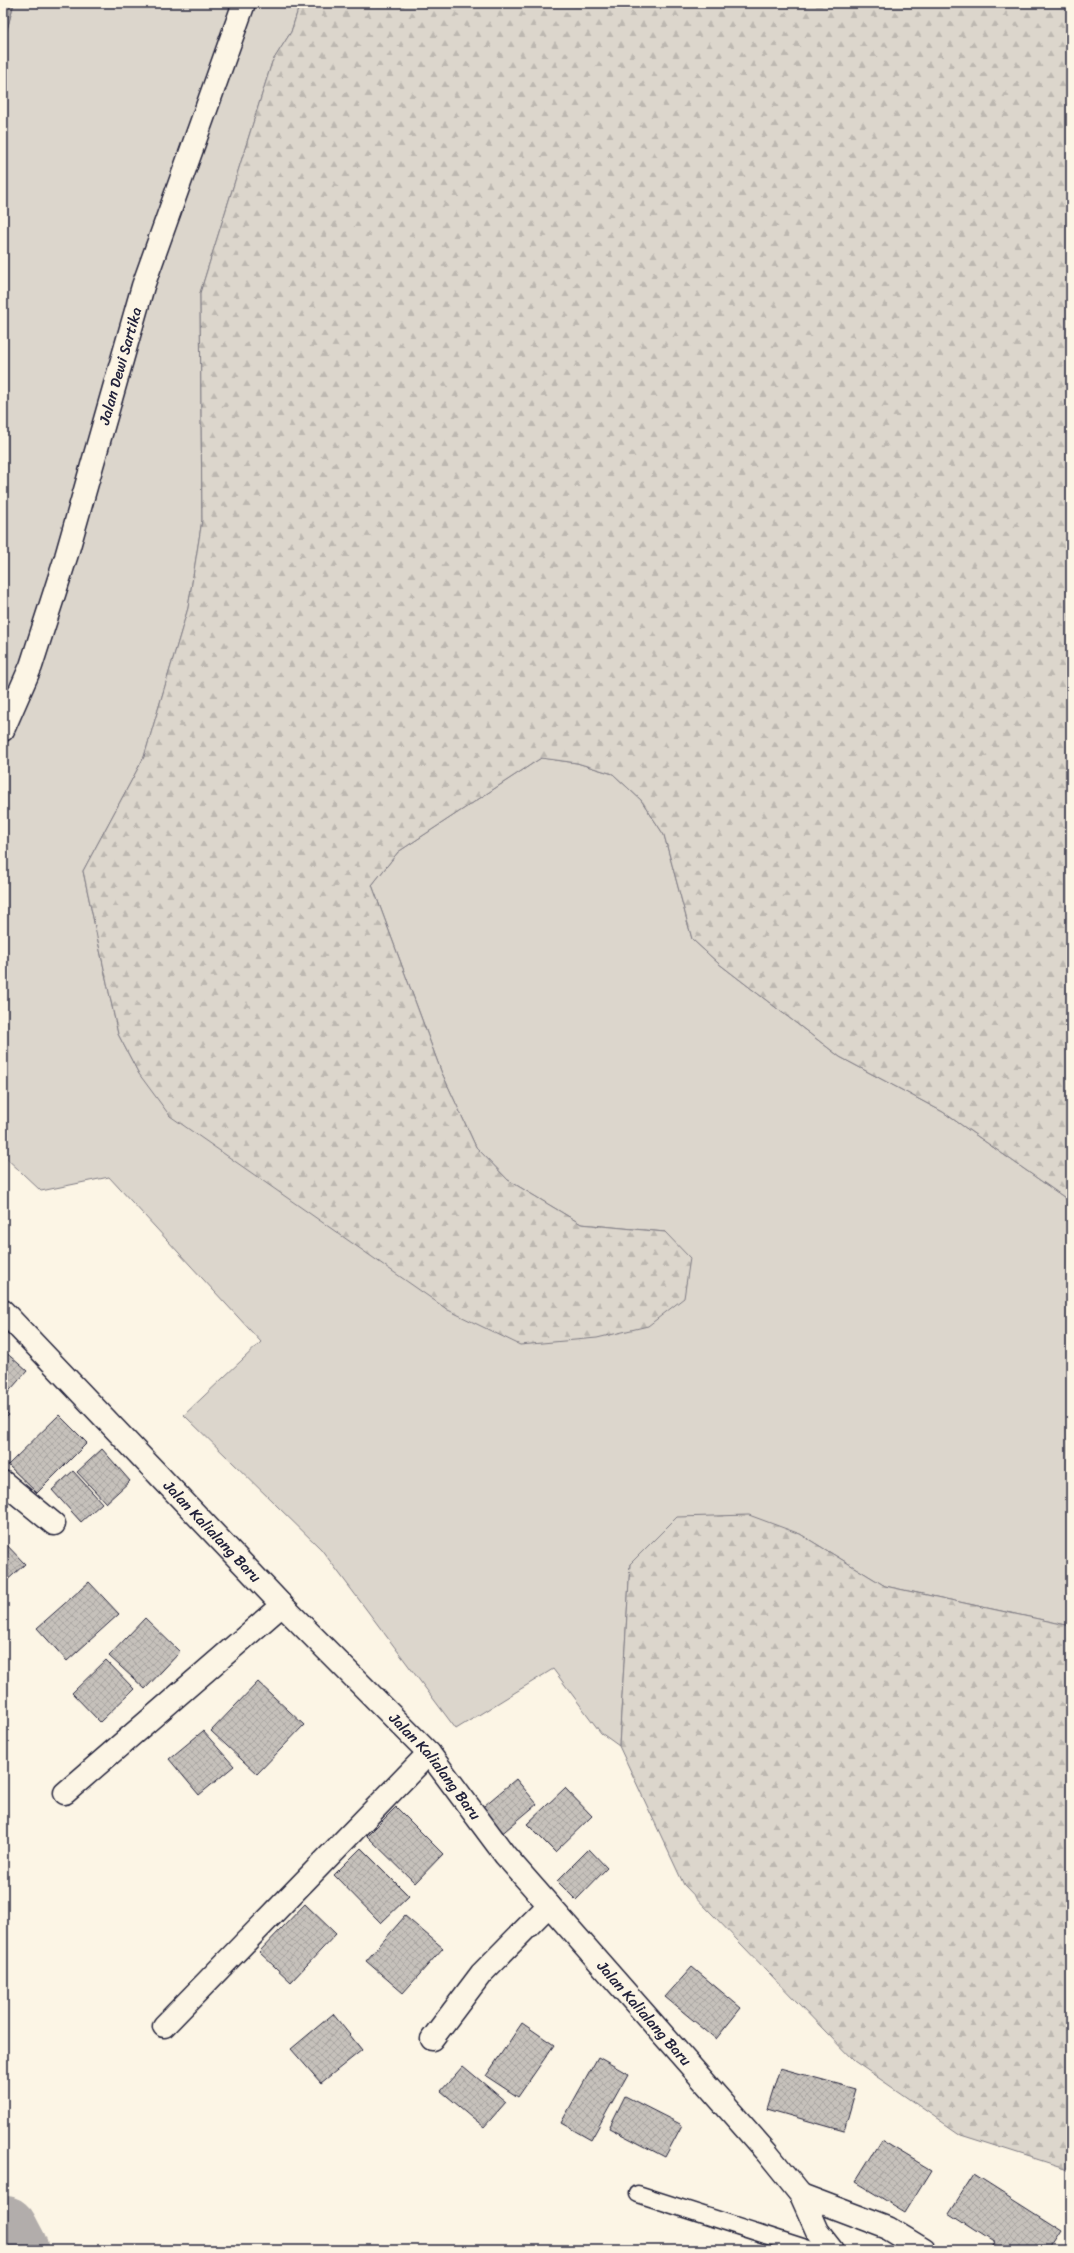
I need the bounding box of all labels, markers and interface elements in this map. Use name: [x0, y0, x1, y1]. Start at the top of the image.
street label: Jalan Dewi Sartika: [91, 304, 149, 429]
street label: Jalan Kalialang Baru: [156, 1473, 268, 1589]
street label: Jalan Kalialang Baru: [382, 1706, 488, 1826]
street label: Jalan Kalialang Baru: [590, 1954, 698, 2072]

